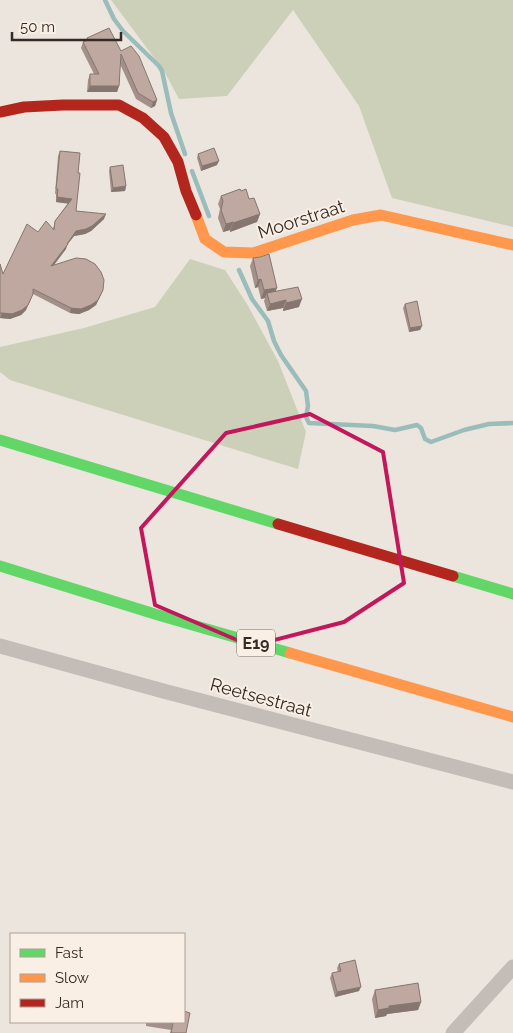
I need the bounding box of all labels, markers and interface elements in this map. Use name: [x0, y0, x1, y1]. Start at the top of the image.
scale bar: [12, 10, 121, 42]
text: 50 m: [20, 18, 55, 36]
street label: Moorstraat: [255, 195, 347, 243]
road number: E19: [237, 630, 275, 656]
street label: Reetsestraat: [208, 673, 314, 721]
legend: [10, 933, 185, 1023]
text: Fast: [55, 944, 83, 962]
text: Slow: [55, 969, 89, 987]
text: Jam: [55, 994, 84, 1012]

